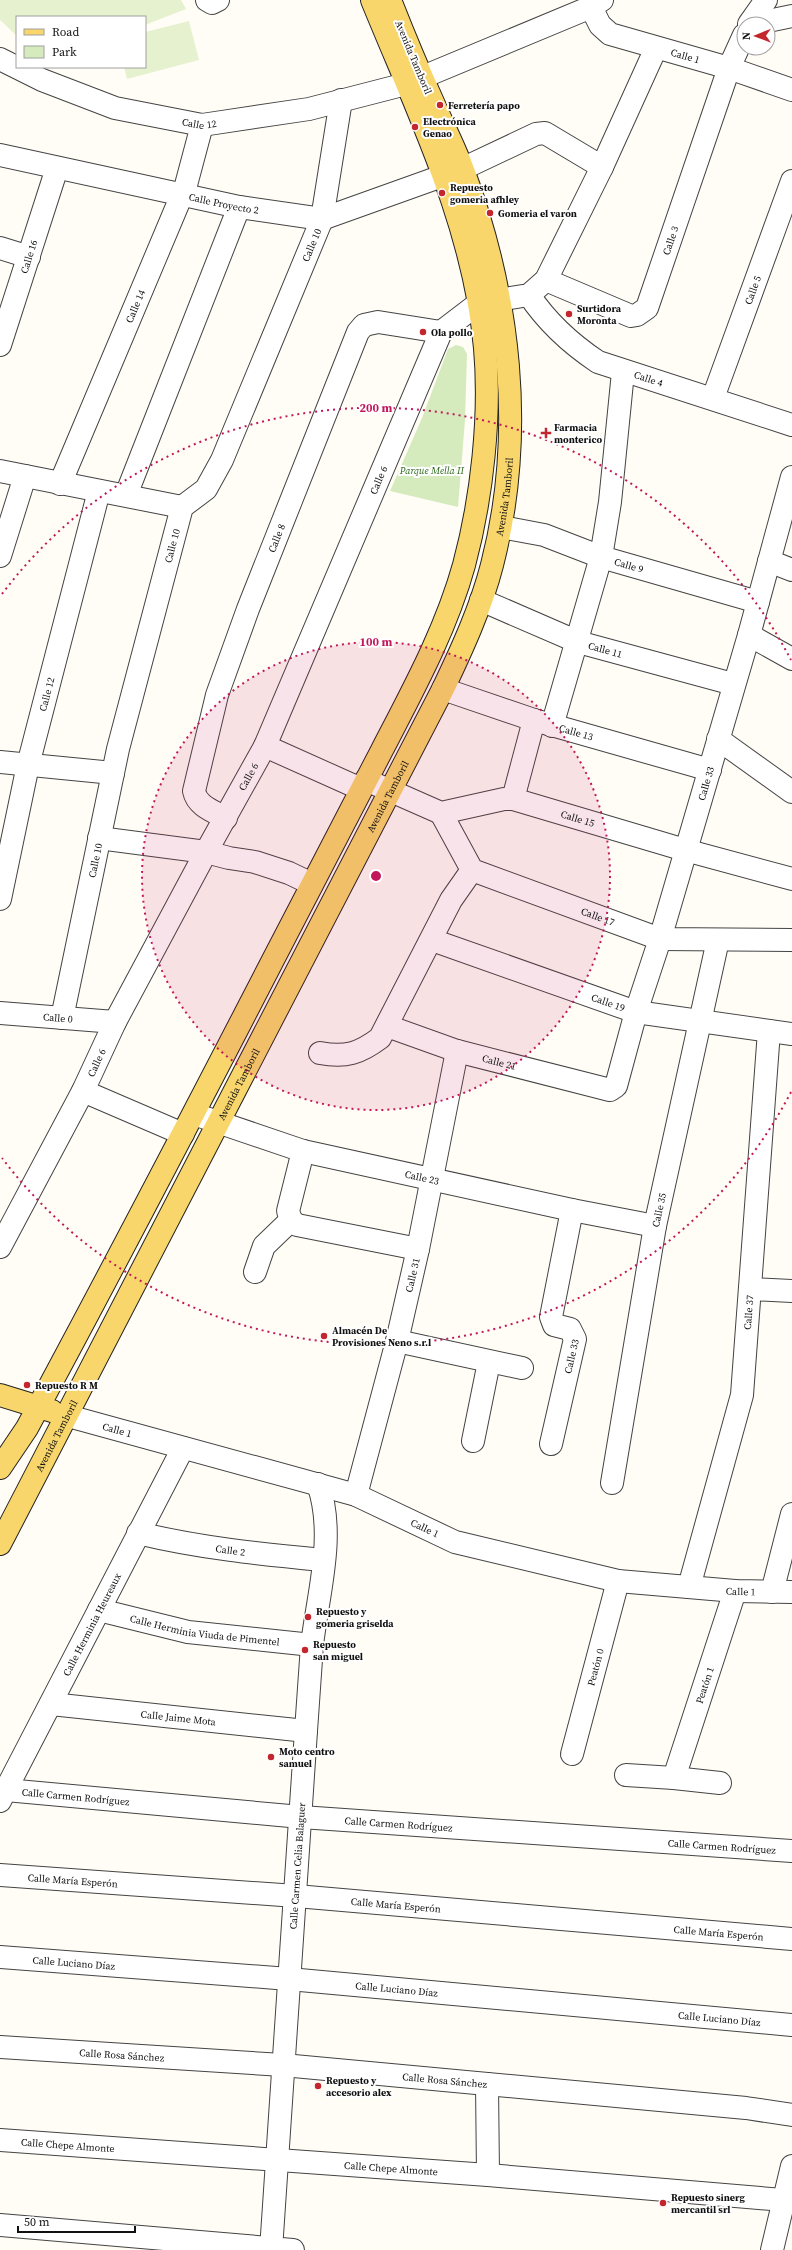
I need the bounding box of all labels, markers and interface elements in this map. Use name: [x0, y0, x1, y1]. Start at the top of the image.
legend: [16, 16, 146, 68]
north arrow: [736, 16, 776, 56]
street label: Avenida Tamboril: [392, 18, 435, 96]
text: Road: [52, 24, 79, 40]
text: N: [739, 32, 754, 40]
text: Park: [52, 44, 77, 60]
street label: Calle 1: [669, 46, 701, 66]
place label: Ferretería papo: [448, 99, 520, 112]
marker: Ferretería papo: [435, 100, 445, 110]
street label: Calle 12: [181, 115, 218, 132]
place label: Electrónica Genao: [423, 115, 477, 140]
marker: Electrónica Genao: [410, 122, 420, 132]
place label: Repuesto gomeria afhley: [450, 181, 520, 206]
marker: Repuesto gomeria afhley: [437, 188, 447, 198]
street label: Calle Proyecto 2: [188, 190, 260, 217]
place label: Gomeria el varon: [498, 207, 577, 220]
marker: Gomeria el varon: [485, 208, 495, 218]
street label: Calle 3: [660, 224, 682, 257]
street label: Calle 10: [299, 227, 324, 264]
street label: Calle 16: [17, 238, 41, 275]
street label: Calle 5: [742, 274, 764, 306]
street label: Calle 14: [123, 288, 148, 325]
place label: Surtidora Moronta: [577, 302, 622, 327]
marker: Surtidora Moronta: [564, 309, 574, 319]
place label: Ola pollo: [431, 326, 473, 339]
marker: Ola pollo: [418, 327, 428, 337]
street label: Calle 4: [632, 368, 665, 390]
text: 200 m: [360, 400, 393, 416]
place label: Farmacia monterico: [554, 421, 602, 446]
marker: Farmacia monterico: [541, 428, 551, 438]
street label: Avenida Tamboril: [493, 457, 516, 537]
street label: Calle 6: [367, 464, 390, 496]
park label: Parque Mella II: [399, 464, 465, 477]
street label: Calle 8: [265, 522, 288, 554]
street label: Calle 10: [161, 527, 183, 564]
street label: Calle 9: [613, 555, 645, 576]
text: 100 m: [360, 634, 393, 650]
street label: Calle 11: [587, 639, 624, 661]
street label: Calle 12: [36, 676, 57, 713]
street label: Calle 13: [558, 721, 595, 743]
street label: Avenida Tamboril: [364, 759, 412, 835]
street label: Calle 6: [236, 761, 261, 793]
street label: Calle 33: [695, 765, 717, 802]
street label: Calle 15: [559, 807, 596, 830]
street label: Calle 10: [85, 842, 105, 879]
centre of rings: [369, 869, 383, 883]
street label: Calle 17: [579, 905, 616, 929]
street label: Calle 19: [590, 991, 627, 1015]
street label: Calle 0: [42, 1010, 73, 1026]
street label: Avenida Tamboril: [215, 1046, 263, 1122]
street label: Calle 6: [84, 1047, 109, 1079]
street label: Calle 21: [481, 1052, 518, 1073]
street label: Calle 23: [404, 1168, 440, 1188]
street label: Calle 35: [649, 1192, 669, 1228]
street label: Calle 31: [402, 1257, 423, 1294]
street label: Calle 37: [741, 1295, 756, 1330]
place label: Almacén De Provisiones Neno s.r.l: [332, 1324, 431, 1349]
marker: Almacén De Provisiones Neno s.r.l: [319, 1331, 329, 1341]
street label: Calle 33: [561, 1338, 582, 1375]
place label: Repuesto R M: [35, 1379, 98, 1392]
marker: Repuesto R M: [22, 1380, 32, 1390]
street label: Avenida Tamboril: [33, 1398, 81, 1474]
street label: Calle 1: [101, 1420, 133, 1440]
street label: Calle 1: [409, 1516, 441, 1540]
street label: Calle 2: [215, 1542, 246, 1559]
street label: Calle Herminia Heureaux: [60, 1570, 124, 1678]
street label: Calle 1: [725, 1584, 756, 1598]
place label: Repuesto y gomeria griselda: [316, 1605, 394, 1630]
street label: Calle Herminia Viuda de Pimentel: [129, 1612, 280, 1649]
marker: Repuesto y gomeria griselda: [303, 1612, 313, 1622]
place label: Repuesto san miguel: [313, 1638, 363, 1663]
marker: Repuesto san miguel: [300, 1645, 310, 1655]
street label: Peatón 0: [584, 1647, 607, 1687]
street label: Peatón 1: [693, 1665, 717, 1705]
street label: Calle Jaime Mota: [140, 1708, 217, 1729]
place label: Moto centro samuel: [279, 1745, 335, 1770]
marker: Moto centro samuel: [266, 1752, 276, 1762]
street label: Calle Carmen Rodríguez: [21, 1785, 131, 1808]
street label: Calle Carmen Celia Balaguer: [287, 1801, 308, 1930]
street label: Calle Carmen Rodríguez: [344, 1814, 453, 1835]
street label: Calle Carmen Rodríguez: [667, 1836, 777, 1857]
street label: Calle María Esperón: [27, 1871, 118, 1890]
street label: Calle María Esperón: [350, 1895, 441, 1916]
street label: Calle María Esperón: [673, 1923, 764, 1944]
street label: Calle Luciano Díaz: [32, 1953, 116, 1973]
street label: Calle Luciano Díaz: [355, 1979, 439, 2000]
street label: Calle Luciano Díaz: [677, 2009, 762, 2029]
street label: Calle Rosa Sánchez: [79, 2046, 165, 2064]
street label: Calle Rosa Sánchez: [402, 2070, 488, 2091]
place label: Repuesto y accesorio alex: [326, 2074, 392, 2099]
marker: Repuesto y accesorio alex: [313, 2081, 323, 2091]
street label: Calle Chepe Almonte: [20, 2136, 115, 2155]
street label: Calle Chepe Almonte: [344, 2159, 438, 2178]
place label: Repuesto sinerg mercantil srl: [671, 2191, 746, 2216]
marker: Repuesto sinerg mercantil srl: [658, 2198, 668, 2208]
scale bar: [18, 2208, 135, 2234]
text: 50 m: [24, 2214, 50, 2230]

